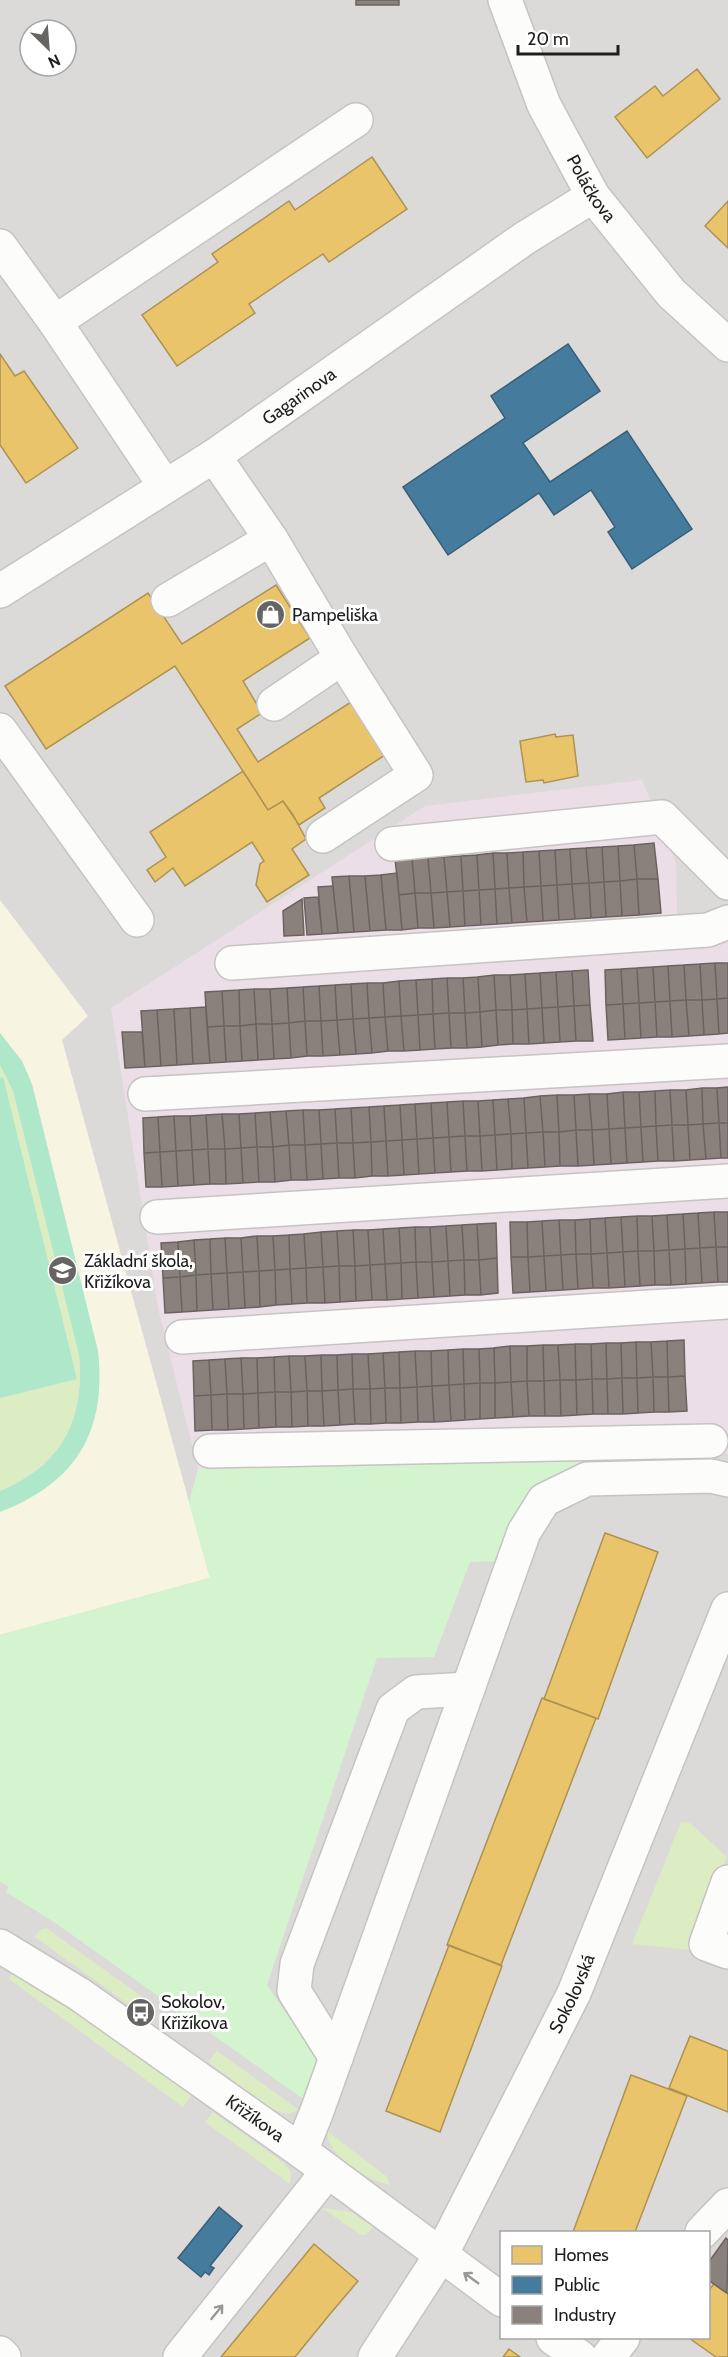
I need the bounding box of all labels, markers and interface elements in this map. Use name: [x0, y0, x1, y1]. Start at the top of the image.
north arrow: [18, 18, 78, 78]
scale bar: [518, 18, 618, 56]
text: 20 m: [527, 28, 569, 50]
text: N: [45, 50, 63, 72]
street label: Poláčkova: [562, 151, 621, 227]
street label: Gagarinova: [258, 363, 341, 430]
shop icon: Pampeliška: [255, 599, 287, 631]
place label: Pampeliška: [292, 604, 378, 626]
place label: Základní škola, Křižíkova: [84, 1250, 193, 1293]
school or university icon: Základní škola, Křižíkova: [47, 1255, 79, 1287]
street label: Sokolovská: [544, 1950, 600, 2037]
place label: Sokolov, Křižíkova: [161, 1991, 228, 2034]
bus stop icon: Sokolov, Křižíkova: [124, 1996, 156, 2028]
street label: Křižíkova: [221, 2090, 289, 2147]
legend: [500, 2231, 710, 2339]
text: Homes: [554, 2244, 609, 2266]
one-way arrow: [464, 2271, 480, 2284]
text: Public: [554, 2274, 600, 2296]
one-way arrow: [210, 2304, 223, 2320]
text: Industry: [554, 2304, 616, 2326]

